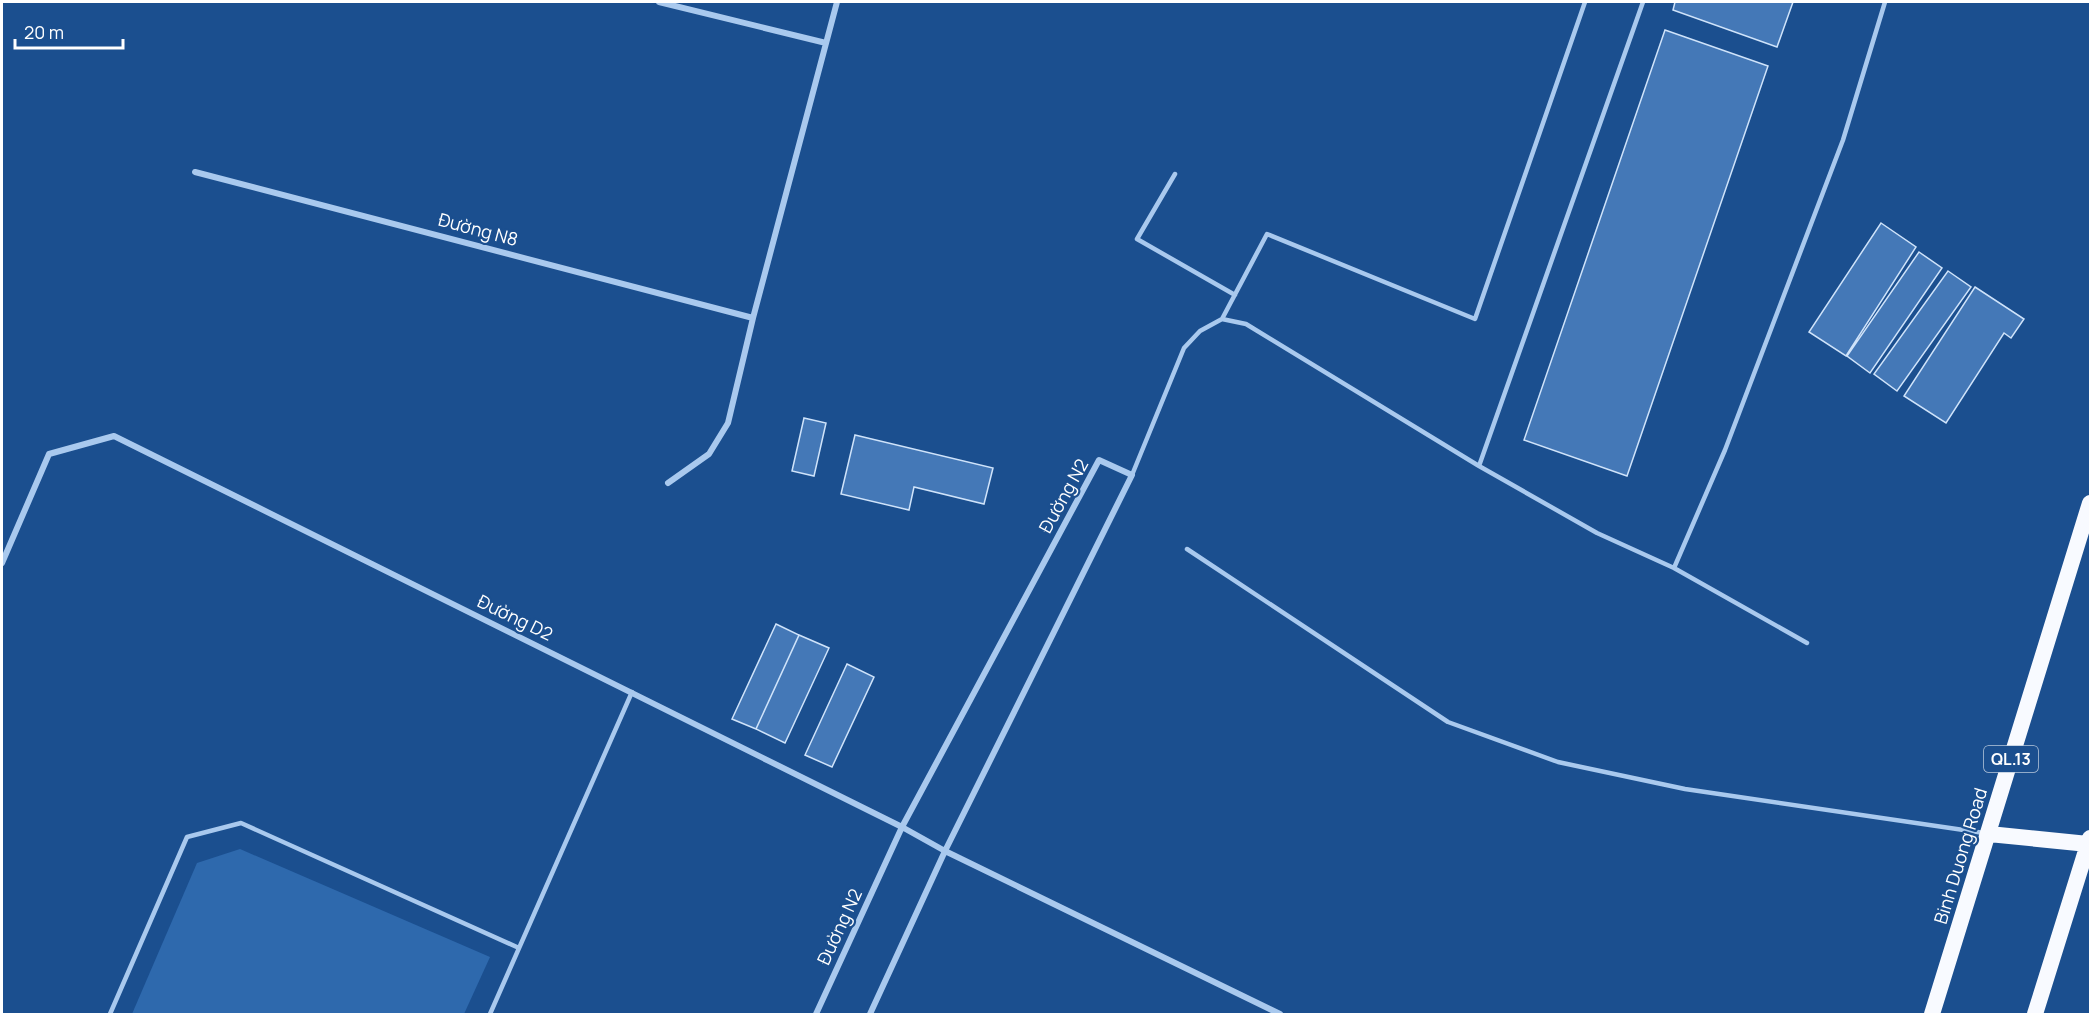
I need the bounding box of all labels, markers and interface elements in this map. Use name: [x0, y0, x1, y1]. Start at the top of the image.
scale bar: [15, 12, 123, 50]
text: 20 m: [24, 20, 64, 44]
street label: Đường N8: [436, 207, 521, 251]
street label: Đường N2: [1033, 454, 1093, 537]
street label: Đường D2: [474, 589, 557, 646]
road number: QL.13: [1984, 746, 2038, 772]
street label: Binh Duong Road: [1928, 785, 1992, 927]
street label: Đường N2: [811, 885, 867, 968]

